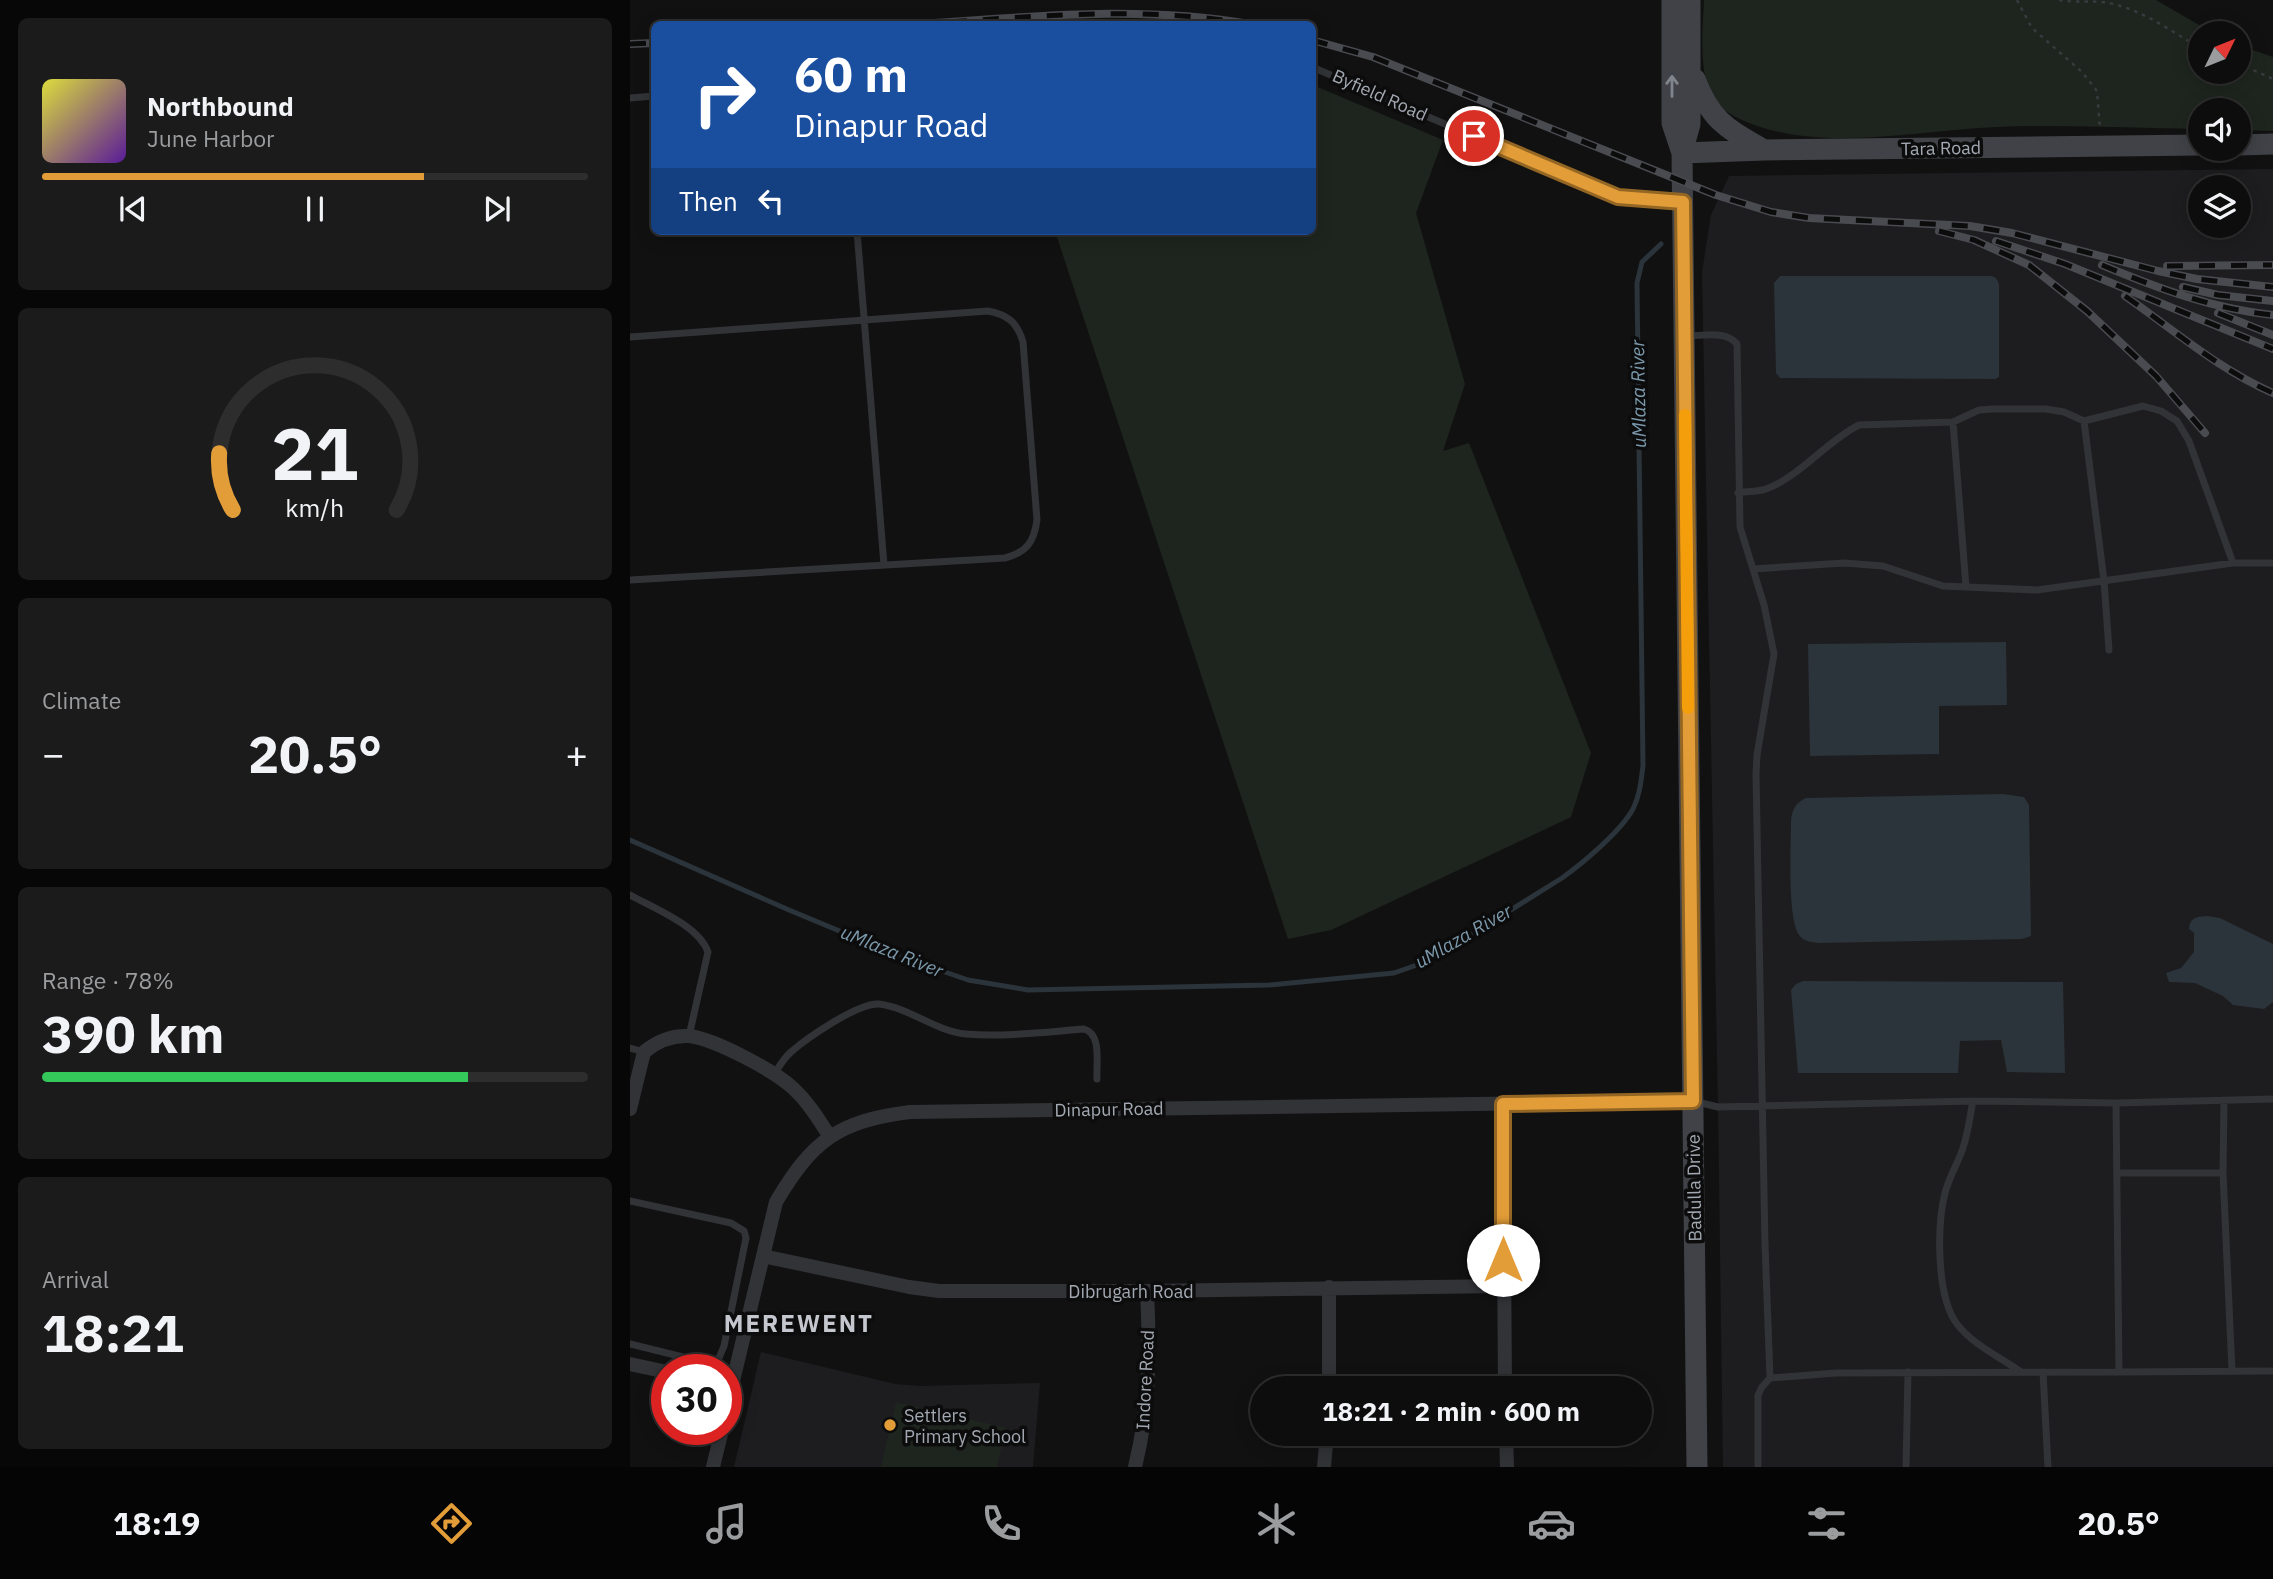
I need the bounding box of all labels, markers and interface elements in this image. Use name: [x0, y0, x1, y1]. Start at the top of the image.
north arrow: [2188, 21, 2250, 84]
map controls: [2188, 21, 2251, 238]
text: 60 m: [794, 42, 908, 105]
icon: right: [679, 49, 770, 140]
street label: Byfield Road: [1329, 64, 1431, 126]
one-way arrow: [1665, 75, 1679, 98]
text: Northbound: [147, 89, 294, 123]
button: sound: [2188, 98, 2251, 161]
text: Dinapur Road: [794, 104, 988, 146]
pin: [1444, 106, 1504, 166]
icon: arrive: [1455, 117, 1493, 155]
text: June Harbor: [147, 123, 275, 153]
street label: Tara Road: [1901, 136, 1981, 160]
button: layers: [2188, 175, 2251, 238]
icon: left: [752, 182, 790, 220]
text: Then: [679, 184, 738, 218]
icon: previous: [114, 190, 152, 228]
icon: pause: [296, 190, 334, 228]
icon: next: [478, 190, 516, 228]
water label: uMlaza River: [1625, 339, 1651, 448]
text: 21: [271, 405, 359, 500]
text: km/h: [286, 490, 344, 523]
text: Climate: [42, 685, 121, 715]
text: 20.5°: [248, 720, 382, 787]
text: −: [42, 729, 65, 778]
text: +: [565, 729, 588, 778]
water label: uMlaza River: [1410, 898, 1517, 973]
water label: uMlaza River: [837, 920, 948, 983]
text: Range · 78%: [42, 965, 174, 995]
text: 390 km: [42, 1000, 224, 1067]
street label: Dinapur Road: [1054, 1097, 1164, 1121]
street label: Badulla Drive: [1682, 1134, 1706, 1242]
position arrow: [1466, 1223, 1540, 1297]
text: Arrival: [42, 1264, 109, 1294]
street label: Dibrugarh Road: [1068, 1280, 1194, 1303]
text: 18:21: [42, 1299, 184, 1366]
district label: MEREWENT: [724, 1307, 874, 1339]
street label: Indore Road: [1131, 1329, 1159, 1431]
speed limit sign: 30: [651, 1354, 742, 1445]
text: 18:21 · 2 min · 600 m: [1322, 1394, 1580, 1428]
place label: Settlers Primary School: [904, 1404, 1026, 1448]
marker: Settlers Primary School: [882, 1417, 898, 1433]
icon: directions: [427, 1499, 476, 1548]
icon: music: [702, 1499, 751, 1548]
icon: phone: [977, 1499, 1026, 1548]
icon: climate: [1252, 1499, 1301, 1548]
icon: car: [1527, 1499, 1576, 1548]
icon: filters: [1802, 1499, 1851, 1548]
text: 18:19: [113, 1502, 200, 1544]
text: 20.5°: [2077, 1502, 2160, 1544]

